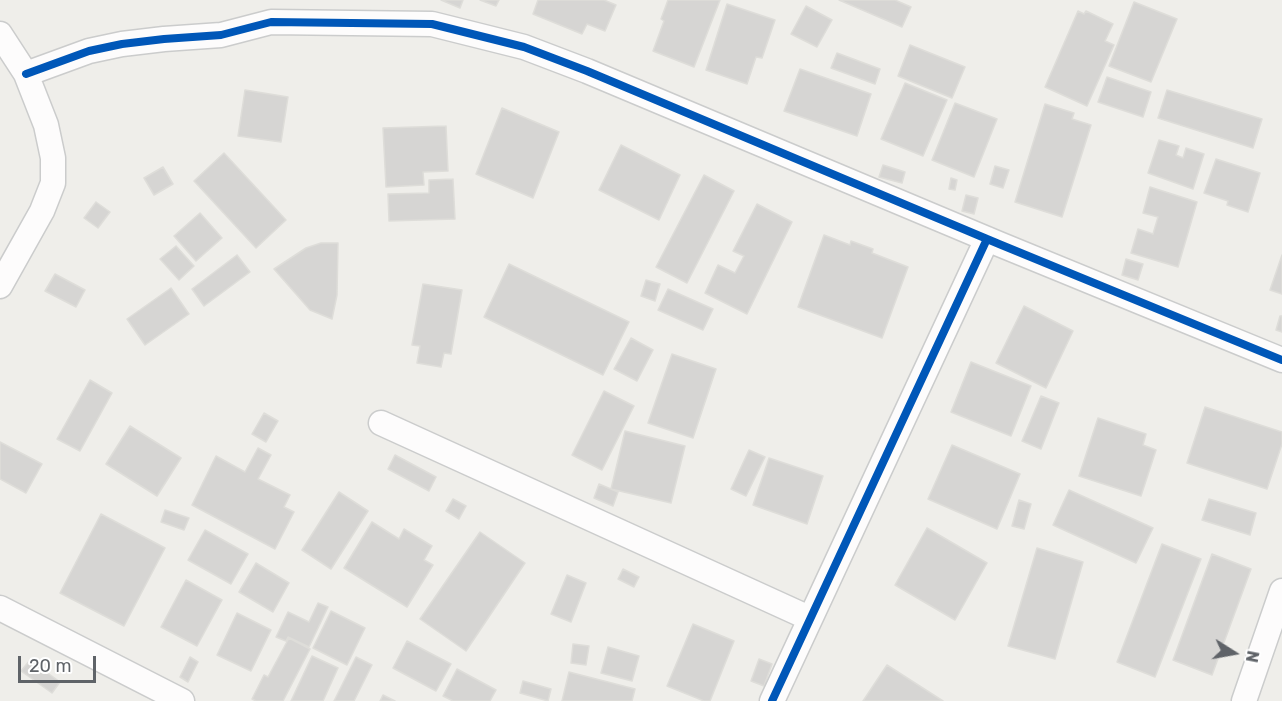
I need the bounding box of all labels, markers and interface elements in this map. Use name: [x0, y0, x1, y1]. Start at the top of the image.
north arrow: [1204, 623, 1264, 683]
scale bar: [21, 644, 99, 682]
text: N: [1242, 649, 1263, 664]
text: 20 m: [29, 655, 71, 677]

